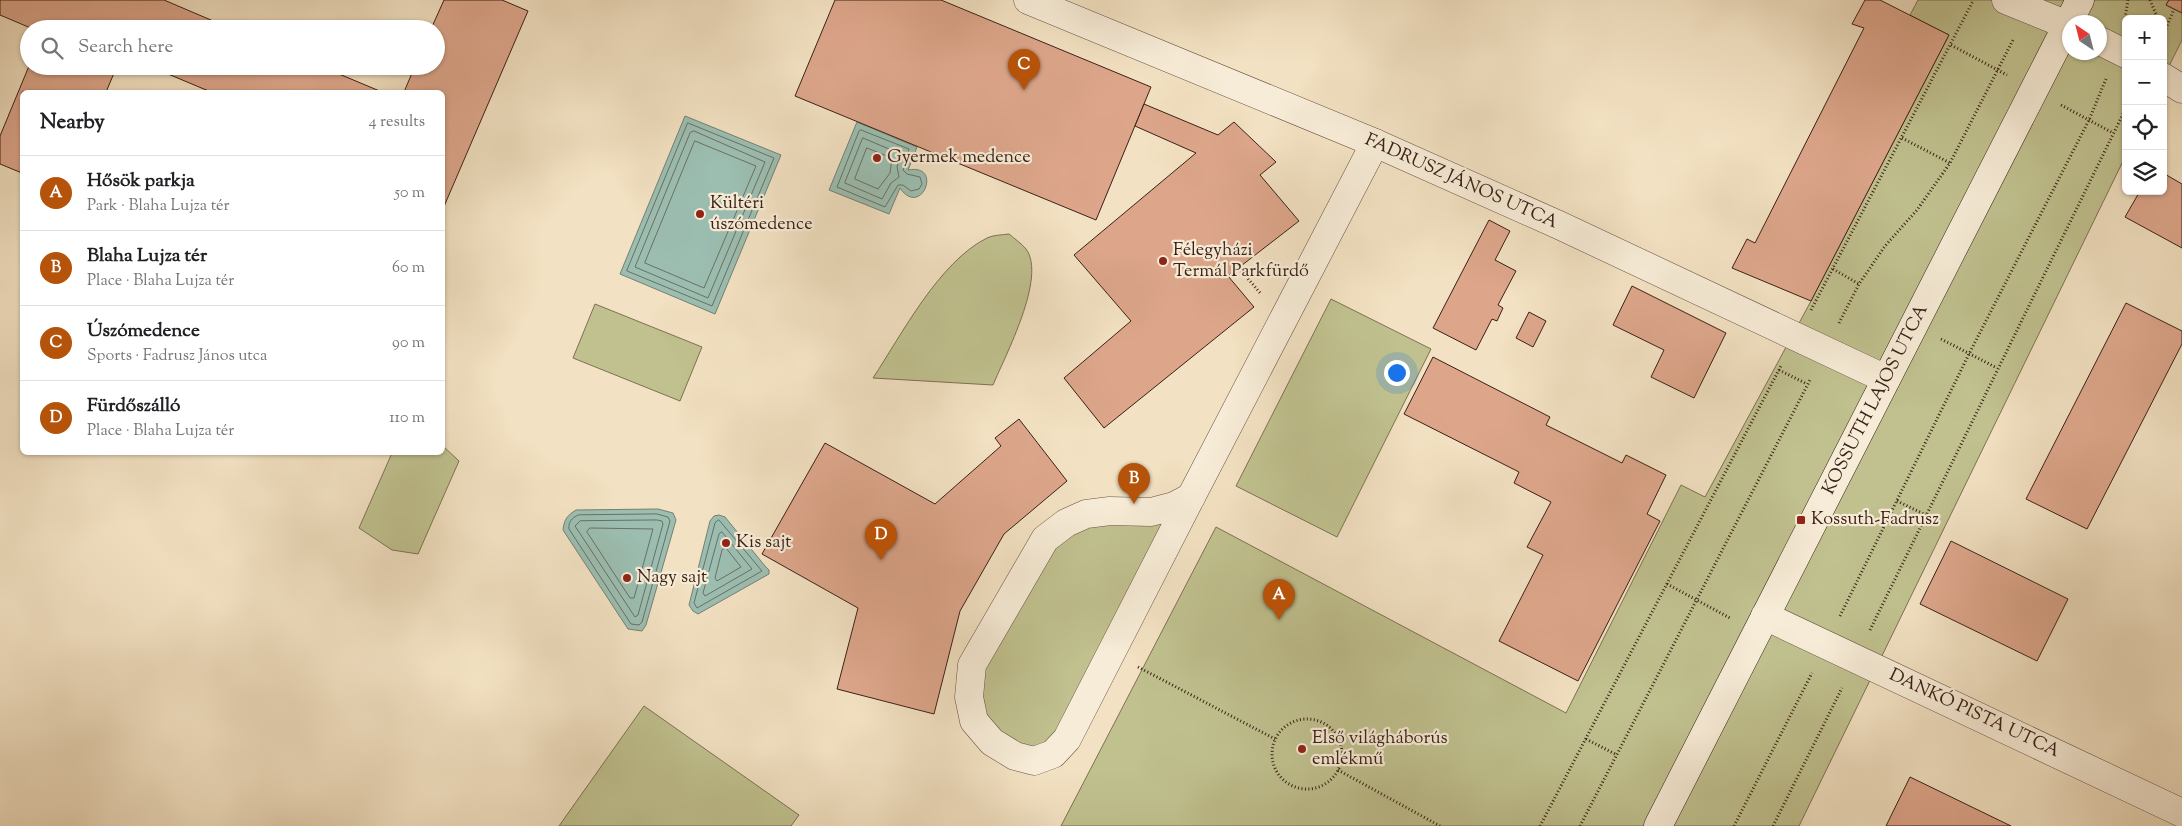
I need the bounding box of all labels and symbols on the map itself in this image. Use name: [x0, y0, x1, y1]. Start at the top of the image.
north arrow: [2062, 15, 2107, 60]
pin: C: [1008, 49, 1040, 90]
street label: FADRUSZ JÁNOS UTCA: [1360, 128, 1562, 236]
place label: Gyermek medence: [887, 145, 1031, 171]
marker: Gyermek medence: [871, 152, 883, 164]
place label: Kültéri úszómedence: [710, 191, 813, 238]
marker: Kültéri úszómedence: [694, 208, 706, 220]
place label: Félegyházi Termál Parkfürdő: [1173, 238, 1309, 285]
marker: Félegyházi Termál Parkfürdő: [1157, 255, 1169, 267]
street label: KOSSUTH LAJOS UTCA: [1817, 300, 1936, 500]
your location: [1384, 360, 1410, 386]
pin: B: [1118, 463, 1150, 504]
place label: Kossuth-Fadrusz: [1811, 507, 1939, 533]
marker: Kossuth-Fadrusz: [1795, 514, 1807, 526]
pin: D: [865, 519, 897, 560]
place label: Kis sajt: [736, 530, 791, 556]
marker: Kis sajt: [720, 537, 732, 549]
place label: Nagy sajt: [637, 565, 707, 591]
marker: Nagy sajt: [621, 572, 633, 584]
pin: A: [1263, 579, 1295, 620]
street label: DANKÓ PISTA UTCA: [1884, 662, 2064, 765]
place label: Első világháborús emlékmű: [1312, 726, 1448, 773]
marker: Első világháborús emlékmű: [1296, 743, 1308, 755]

